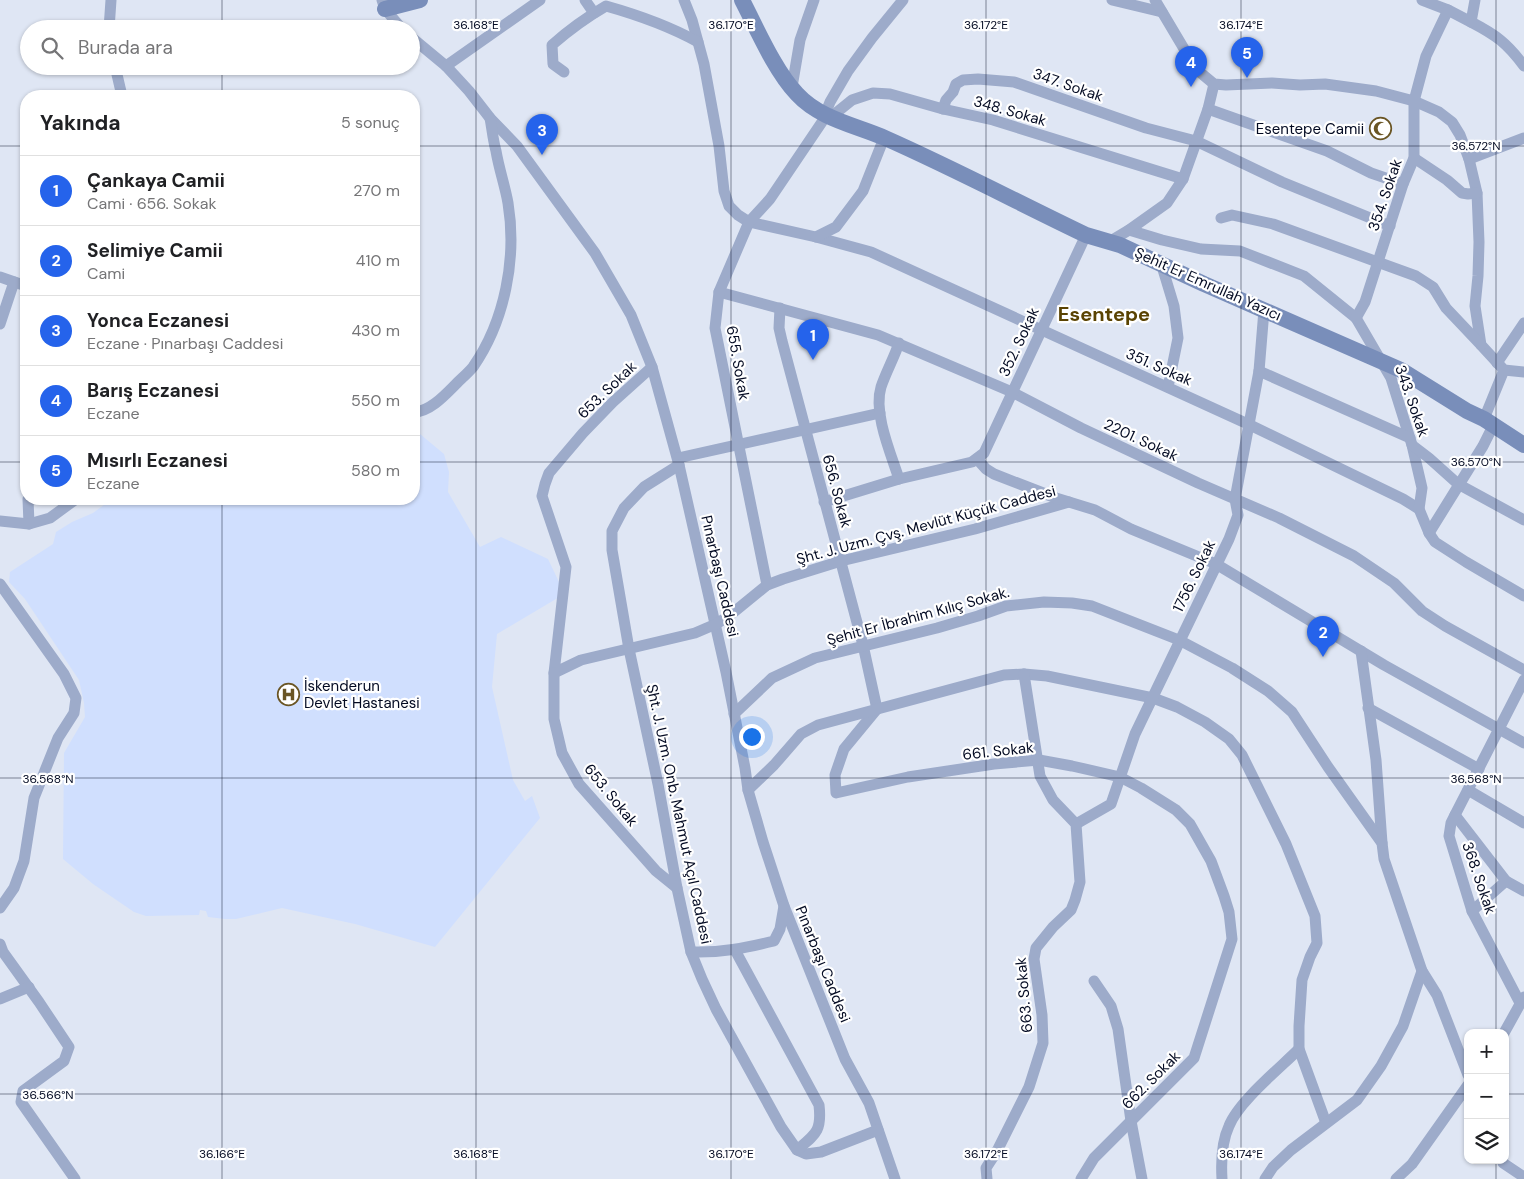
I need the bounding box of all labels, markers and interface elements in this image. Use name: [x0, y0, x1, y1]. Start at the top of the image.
text: 36.168°E: [453, 17, 499, 33]
text: 36.170°E: [708, 17, 754, 33]
text: 36.172°E: [964, 17, 1008, 33]
text: 36.174°E: [1219, 17, 1263, 33]
search box: [20, 20, 420, 75]
icon: search: [38, 34, 66, 62]
text: Burada ara: [78, 35, 173, 60]
pin: 5: [1231, 37, 1263, 78]
pin: 4: [1175, 46, 1207, 87]
street label: 347. Sokak: [1030, 64, 1106, 106]
street label: 348. Sokak: [971, 91, 1049, 131]
text: Yakında: [40, 109, 121, 137]
text: 5 sonuç: [341, 112, 400, 133]
pin: 3: [526, 114, 558, 155]
mosque icon: Esentepe Camii: [1368, 117, 1392, 141]
place label: Esentepe Camii: [1256, 119, 1364, 139]
text: 36.572°N: [1451, 138, 1501, 154]
street label: 354. Sokak: [1363, 156, 1407, 234]
text: Çankaya Camii: [87, 168, 225, 193]
text: 1: [53, 180, 59, 201]
text: 270 m: [353, 180, 400, 201]
text: Cami · 656. Sokak: [87, 193, 217, 214]
text: Selimiye Camii: [87, 238, 223, 263]
street label: Şehit Er Emrullah Yazıcı: [1132, 243, 1284, 325]
text: 2: [51, 250, 61, 271]
text: 410 m: [356, 250, 400, 271]
text: Cami: [87, 263, 125, 284]
district label: Esentepe: [1058, 301, 1150, 327]
street label: 352. Sokak: [994, 304, 1044, 380]
text: Yonca Eczanesi: [87, 308, 229, 333]
pin: 1: [797, 319, 829, 360]
text: 3: [51, 320, 61, 341]
text: 430 m: [351, 320, 400, 341]
street label: 655. Sokak: [722, 324, 754, 402]
text: Eczane · Pınarbaşı Caddesi: [87, 333, 283, 354]
street label: 351. Sokak: [1123, 344, 1196, 391]
street label: 653. Sokak: [573, 356, 641, 423]
street label: 343. Sokak: [1390, 362, 1434, 440]
text: Barış Eczanesi: [87, 378, 219, 403]
text: 4: [51, 390, 61, 411]
text: 550 m: [351, 390, 400, 411]
text: Eczane: [87, 403, 140, 424]
street label: 2201. Sokak: [1101, 414, 1182, 466]
text: Mısırlı Eczanesi: [87, 448, 228, 473]
street label: 656. Sokak: [818, 452, 856, 530]
text: 36.570°N: [1451, 454, 1501, 470]
text: 5: [51, 460, 61, 481]
text: 580 m: [351, 460, 400, 481]
text: Eczane: [87, 473, 140, 494]
street label: Şht. J. Uzm. Çvş. Mevlüt Küçük Caddesi: [794, 481, 1058, 569]
street label: Pınarbaşı Caddesi: [696, 513, 744, 639]
street label: 1756. Sokak: [1168, 536, 1220, 615]
street label: Şehit Er İbrahim Kılıç Sokak.: [825, 582, 1011, 650]
pin: 2: [1307, 616, 1339, 657]
place label: İskenderun Devlet Hastanesi: [304, 676, 420, 713]
street label: Şht. J. Uzm. Onb. Mahmut Açıl Caddesi: [642, 682, 716, 946]
hospital icon: İskenderun Devlet Hastanesi: [276, 683, 300, 707]
your location: [739, 724, 765, 750]
street label: 661. Sokak: [962, 737, 1035, 765]
street label: 653. Sokak: [580, 760, 643, 831]
text: 36.568°N: [22, 771, 74, 787]
text: 36.568°N: [1450, 771, 1502, 787]
street label: 368. Sokak: [1457, 839, 1501, 917]
street label: Pınarbaşı Caddesi: [791, 903, 855, 1025]
street label: 663. Sokak: [1011, 956, 1037, 1033]
map controls: [1464, 1029, 1509, 1164]
button: +: [1464, 1029, 1509, 1074]
street label: 662. Sokak: [1117, 1046, 1185, 1114]
button: −: [1464, 1074, 1509, 1119]
text: 36.566°N: [22, 1087, 74, 1103]
button: layers: [1464, 1119, 1509, 1164]
text: 36.166°E: [199, 1146, 245, 1162]
text: 36.168°E: [453, 1146, 499, 1162]
text: 36.170°E: [708, 1146, 754, 1162]
text: 36.172°E: [964, 1146, 1008, 1162]
text: 36.174°E: [1219, 1146, 1263, 1162]

